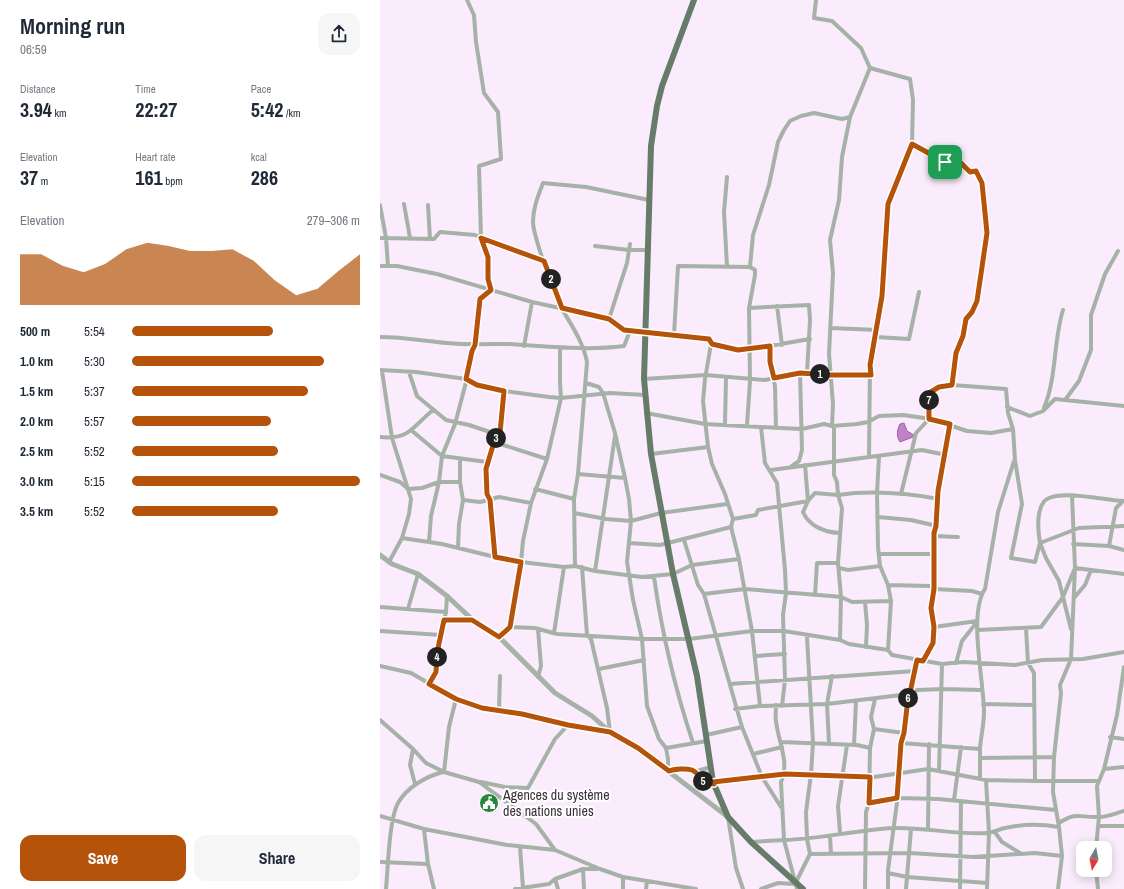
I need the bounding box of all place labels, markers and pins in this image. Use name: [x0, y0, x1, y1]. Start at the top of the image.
pin: [928, 145, 962, 179]
pin: 2: [541, 269, 561, 289]
pin: 1: [810, 364, 830, 384]
pin: 7: [919, 390, 939, 410]
pin: 3: [486, 428, 506, 448]
pin: 4: [427, 647, 447, 667]
pin: 6: [898, 688, 918, 708]
pin: 5: [693, 771, 713, 791]
place label: Agences du système des nations unies: [502, 786, 610, 820]
public building icon: Agences du système des nations unies: [478, 792, 500, 814]

